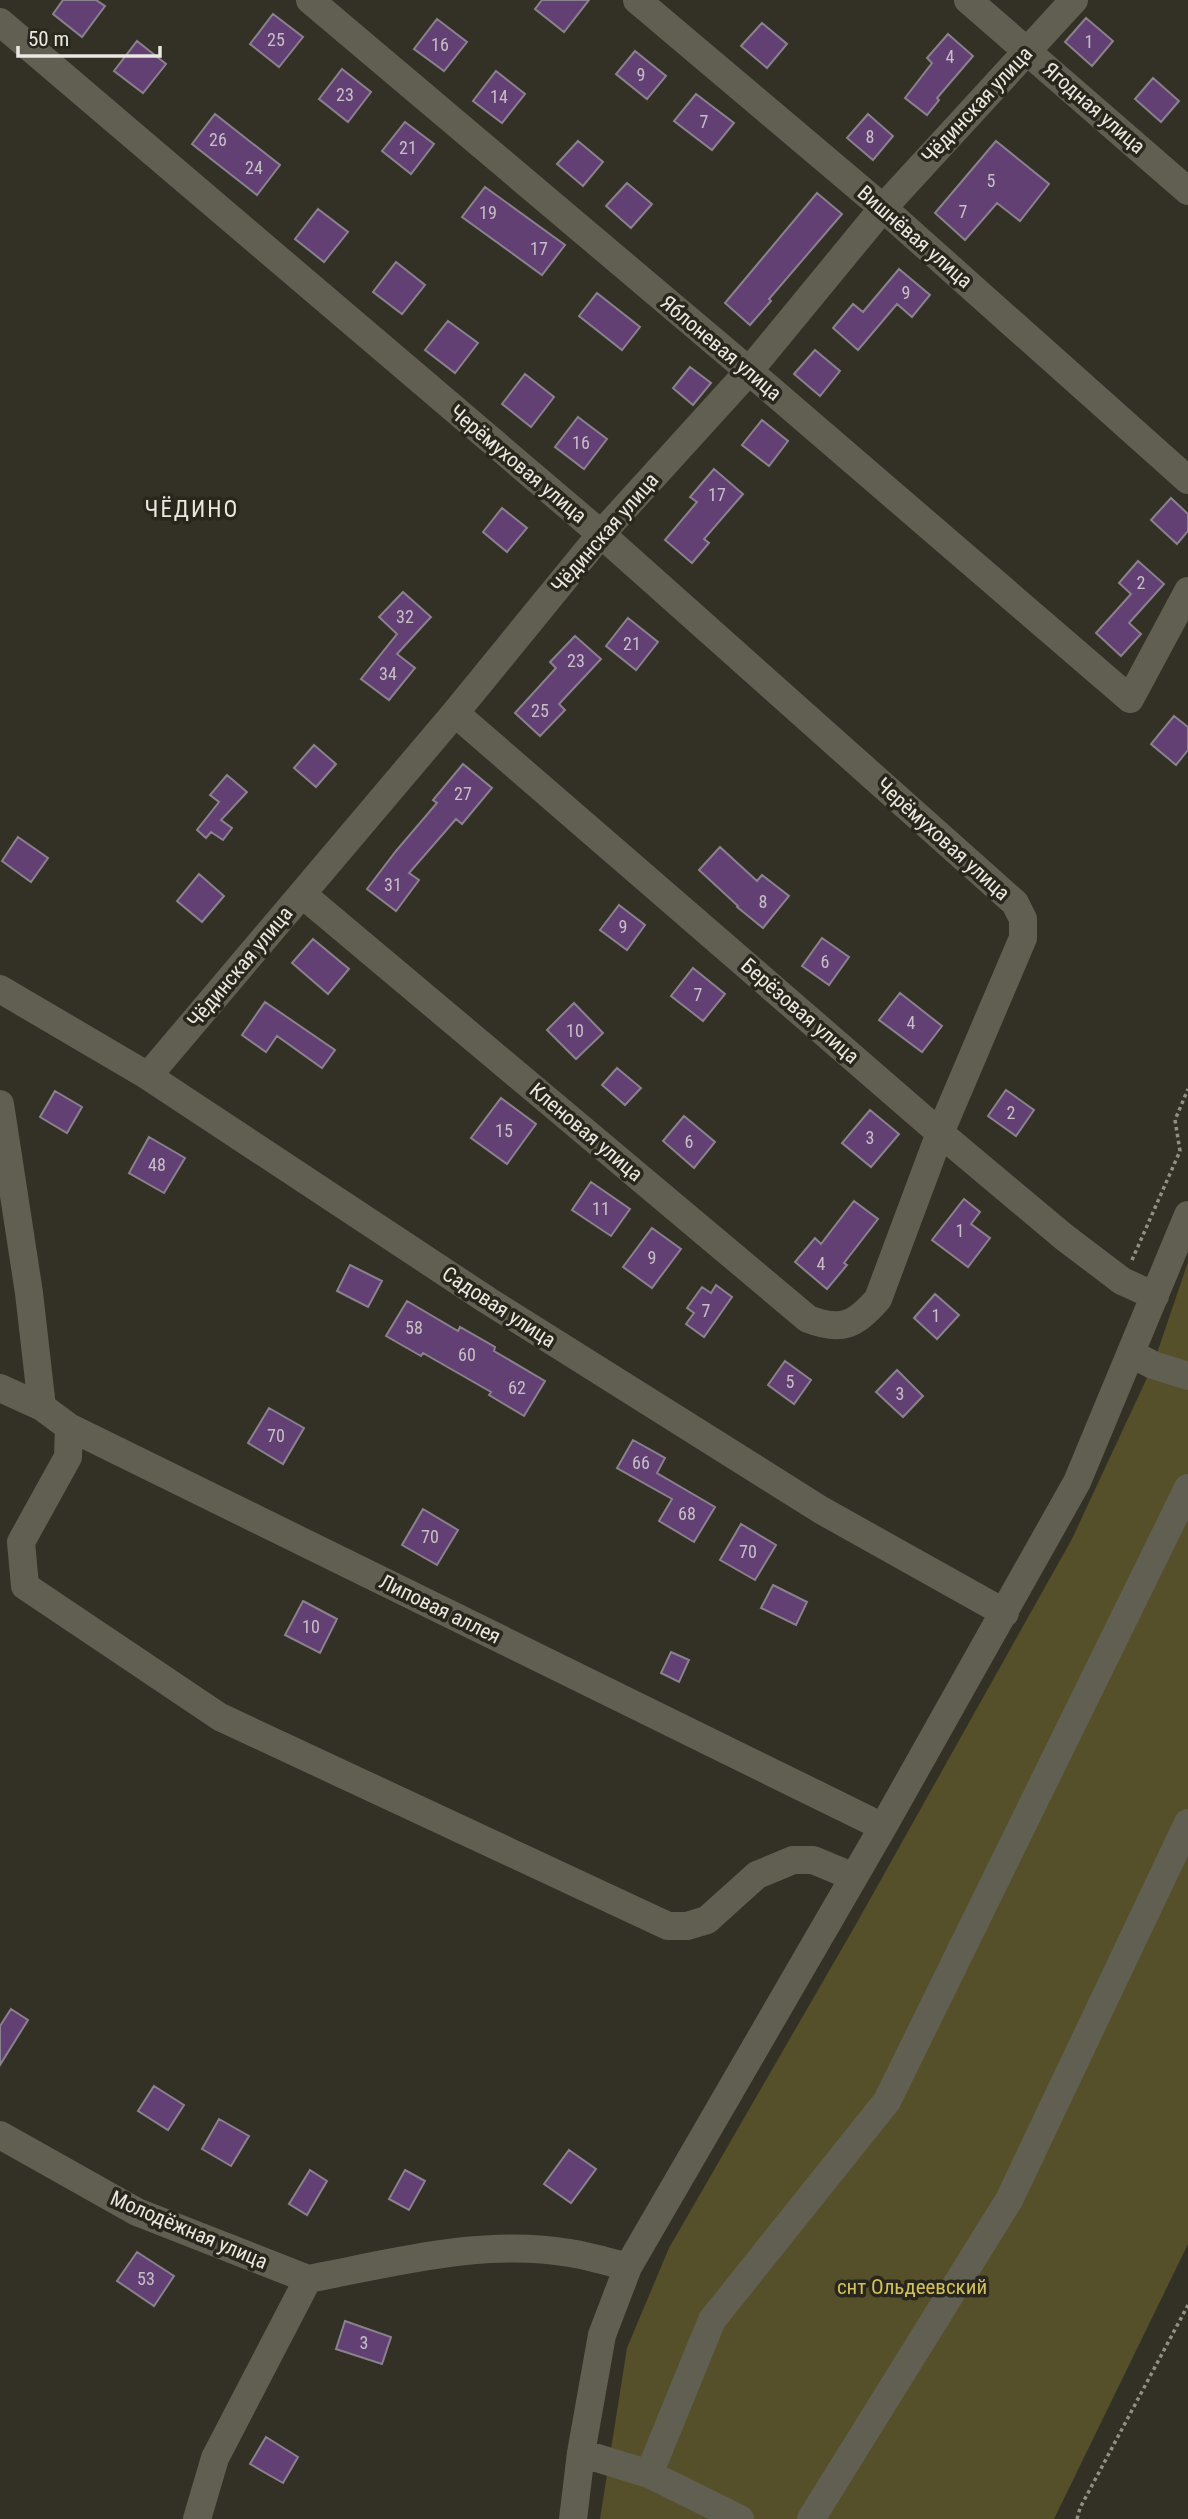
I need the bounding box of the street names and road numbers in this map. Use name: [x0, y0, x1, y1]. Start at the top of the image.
street label: Чёдинская улица: [917, 42, 1037, 168]
street label: Ягодная улица: [1038, 57, 1150, 159]
street label: Вишнёвая улица: [853, 181, 977, 293]
street label: Яблоневая улица: [656, 291, 786, 405]
street label: Черёмуховая улица: [445, 400, 591, 528]
street label: Чёдинская улица: [547, 468, 663, 598]
street label: Черёмуховая улица: [871, 773, 1015, 905]
street label: Чёдинская улица: [182, 902, 298, 1032]
street label: Берёзовая улица: [736, 953, 864, 1069]
street label: Кленовая улица: [525, 1078, 647, 1186]
street label: Садовая улица: [438, 1261, 560, 1353]
street label: Липовая аллея: [375, 1569, 505, 1649]
street label: Молодёжная улица: [107, 2186, 271, 2274]

